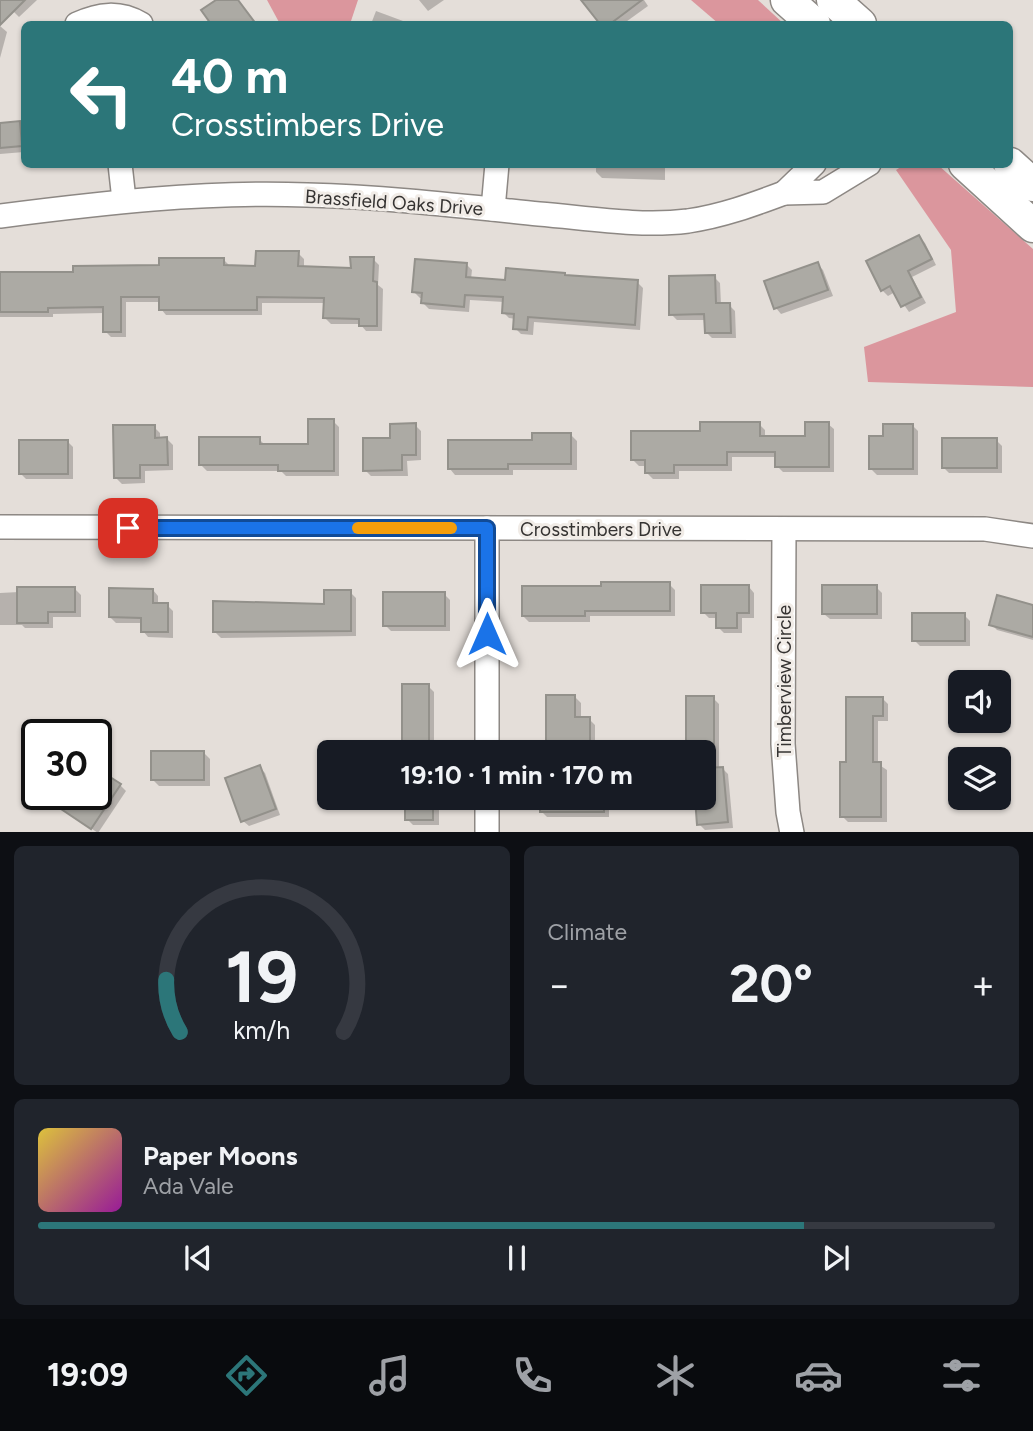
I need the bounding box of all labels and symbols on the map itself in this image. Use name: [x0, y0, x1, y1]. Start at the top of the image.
street label: Brassfield Oaks Drive: [304, 185, 484, 220]
pin: [98, 498, 158, 558]
street label: Crosstimbers Drive: [520, 518, 682, 541]
position arrow: [450, 597, 524, 671]
street label: Timberview Circle: [773, 605, 796, 757]
speed limit sign: 30: [21, 719, 112, 810]

